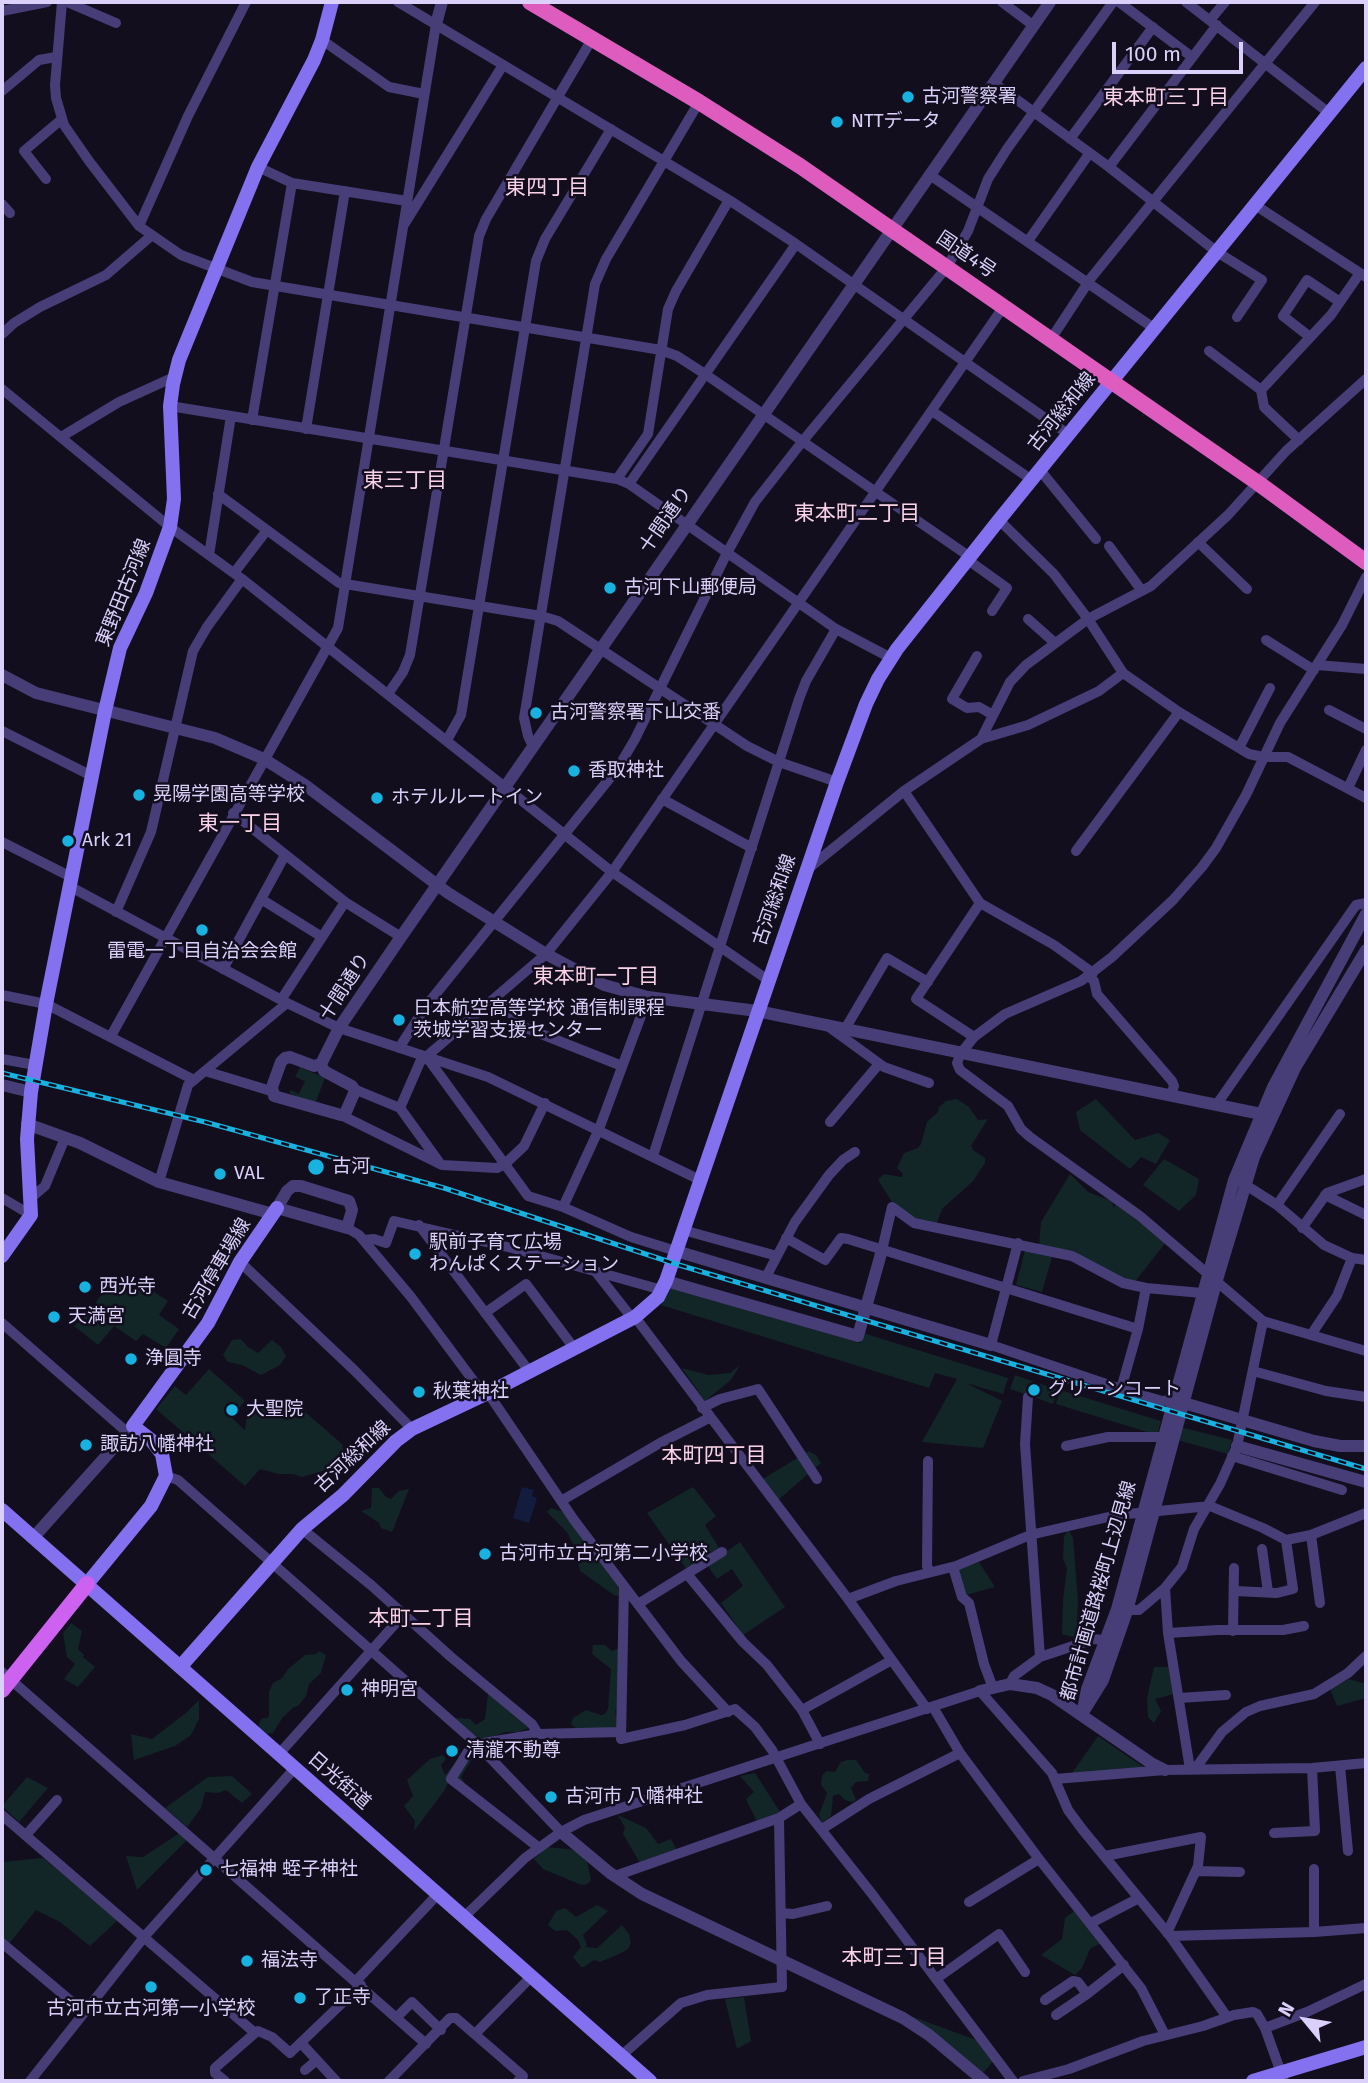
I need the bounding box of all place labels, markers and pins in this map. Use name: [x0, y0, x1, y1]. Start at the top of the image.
place label: 古河警察署: [922, 86, 1017, 108]
marker: 古河警察署: [900, 89, 916, 105]
place label: NTTデータ: [851, 111, 941, 133]
marker: NTTデータ: [829, 114, 845, 130]
place label: 古河下山郵便局: [624, 577, 757, 599]
marker: 古河下山郵便局: [602, 580, 618, 596]
place label: 古河警察署下山交番: [550, 702, 721, 724]
marker: 古河警察署下山交番: [528, 705, 544, 721]
place label: 香取神社: [588, 760, 664, 782]
marker: 香取神社: [566, 763, 582, 779]
place label: 晃陽学園高等学校: [153, 784, 305, 806]
marker: 晃陽学園高等学校: [131, 787, 147, 803]
place label: ホテルルートイン: [391, 787, 543, 809]
marker: ホテルルートイン: [369, 790, 385, 806]
place label: Ark 21: [82, 830, 132, 852]
marker: Ark 21: [60, 833, 76, 849]
marker: 雷電一丁目自治会会館: [194, 922, 210, 938]
place label: 雷電一丁目自治会会館: [107, 941, 297, 963]
place label: 日本航空高等学校 通信制課程 茨城学習支援センター: [413, 998, 665, 1042]
marker: 日本航空高等学校 通信制課程 茨城学習支援センター: [391, 1012, 407, 1028]
place label: 古河: [332, 1156, 370, 1178]
marker: 古河: [306, 1157, 326, 1177]
place label: VAL: [234, 1163, 265, 1185]
marker: VAL: [212, 1166, 228, 1182]
place label: 駅前子育て広場 わんぱくステーション: [429, 1232, 619, 1276]
marker: 駅前子育て広場 わんぱくステーション: [407, 1246, 423, 1262]
place label: 西光寺: [99, 1276, 156, 1298]
marker: 西光寺: [77, 1279, 93, 1295]
place label: 天満宮: [68, 1306, 125, 1328]
marker: 天満宮: [46, 1309, 62, 1325]
place label: 浄圓寺: [145, 1348, 202, 1370]
marker: 浄圓寺: [123, 1351, 139, 1367]
place label: グリーンコート: [1048, 1379, 1181, 1401]
place label: 秋葉神社: [433, 1381, 509, 1403]
marker: グリーンコート: [1026, 1382, 1042, 1398]
marker: 秋葉神社: [411, 1384, 427, 1400]
place label: 大聖院: [246, 1399, 303, 1421]
marker: 大聖院: [224, 1402, 240, 1418]
place label: 諏訪八幡神社: [100, 1434, 214, 1456]
marker: 諏訪八幡神社: [78, 1437, 94, 1453]
place label: 古河市立古河第二小学校: [499, 1543, 708, 1565]
marker: 古河市立古河第二小学校: [477, 1546, 493, 1562]
place label: 神明宮: [361, 1679, 418, 1701]
marker: 神明宮: [339, 1682, 355, 1698]
place label: 清瀧不動尊: [466, 1740, 561, 1762]
marker: 清瀧不動尊: [444, 1743, 460, 1759]
place label: 古河市 八幡神社: [565, 1786, 703, 1808]
marker: 古河市 八幡神社: [543, 1789, 559, 1805]
place label: 七福神 蛭子神社: [220, 1859, 358, 1881]
marker: 七福神 蛭子神社: [198, 1862, 214, 1878]
place label: 福法寺: [261, 1950, 318, 1972]
marker: 福法寺: [239, 1953, 255, 1969]
marker: 古河市立古河第一小学校: [143, 1979, 159, 1995]
place label: 了正寺: [314, 1987, 371, 2009]
marker: 了正寺: [292, 1990, 308, 2006]
place label: 古河市立古河第一小学校: [47, 1998, 255, 2020]

